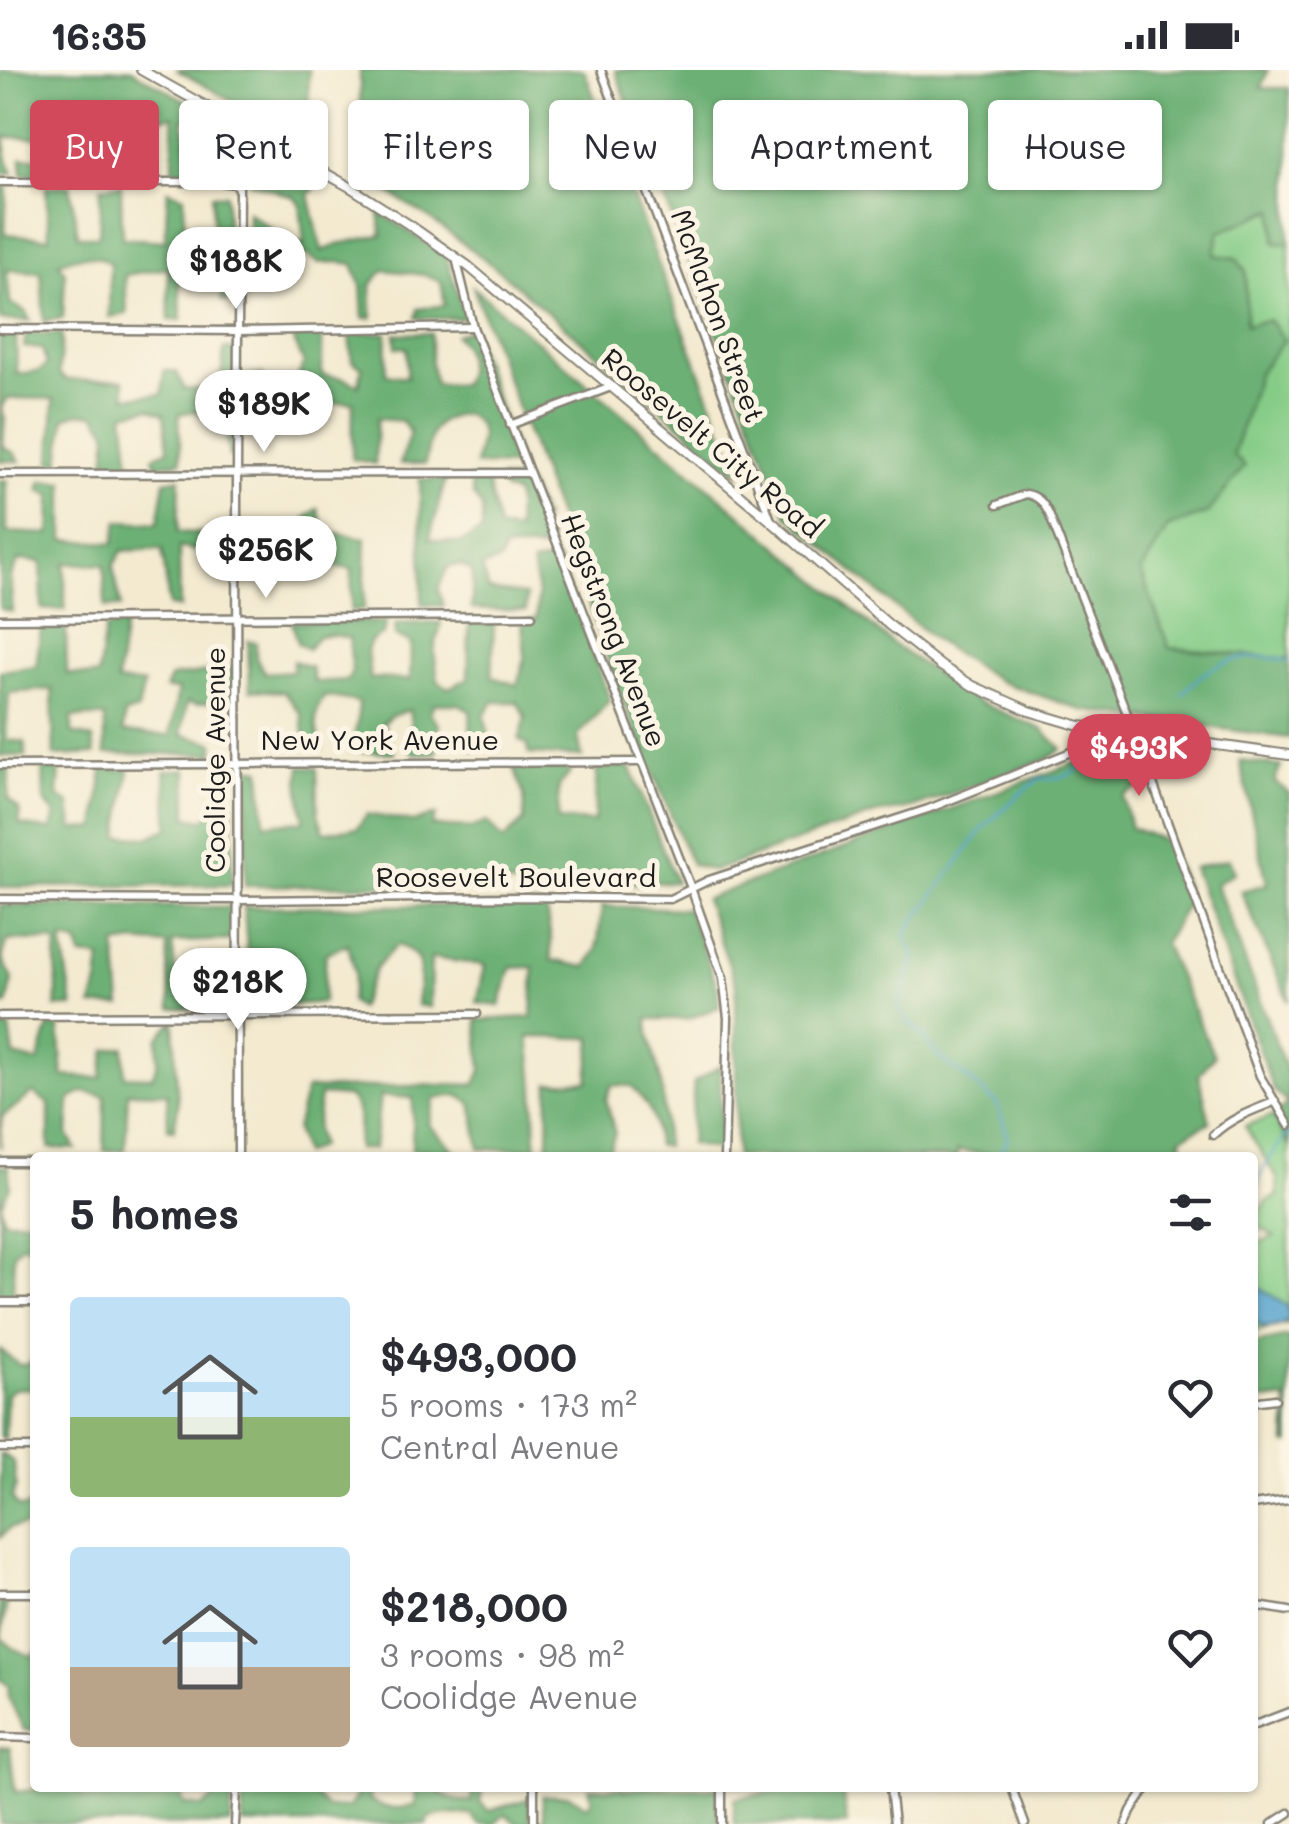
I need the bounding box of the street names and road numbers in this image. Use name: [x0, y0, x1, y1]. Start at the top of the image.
street label: McMahon Street: [664, 204, 774, 427]
street label: Roosevelt City Road: [595, 339, 830, 545]
street label: Hegstrong Avenue: [554, 508, 676, 752]
street label: Coolidge Avenue: [196, 647, 232, 873]
street label: New York Avenue: [261, 721, 499, 757]
street label: Roosevelt Boulevard: [376, 858, 656, 894]

